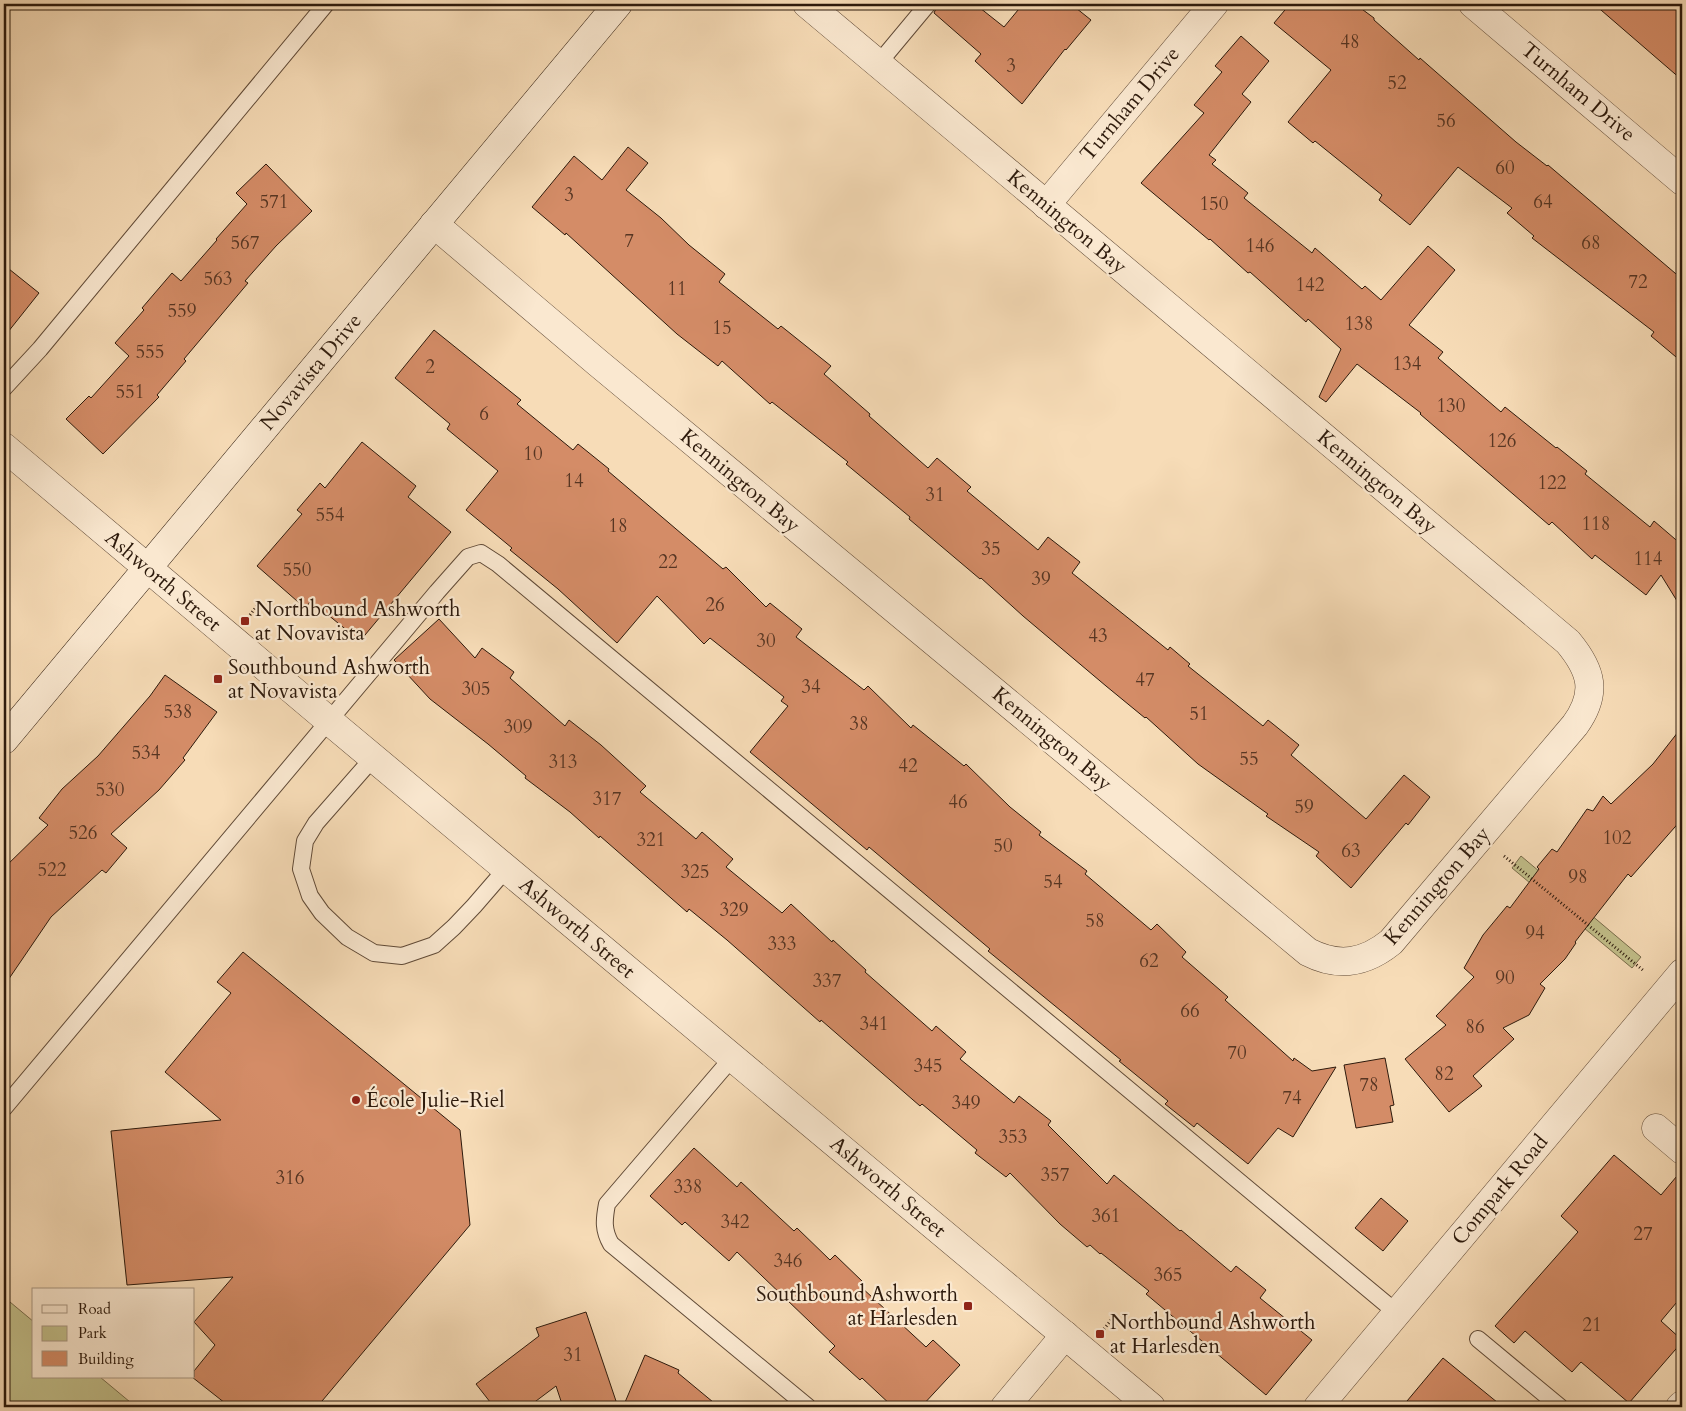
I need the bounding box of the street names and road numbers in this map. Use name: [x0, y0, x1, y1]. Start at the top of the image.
street label: Turnham Drive: [1515, 35, 1641, 149]
street label: Turnham Drive: [1073, 41, 1187, 167]
street label: Kennington Bay: [1001, 163, 1133, 281]
street label: Novavista Drive: [253, 307, 369, 437]
street label: Kennington Bay: [674, 422, 806, 540]
street label: Kennington Bay: [1311, 423, 1443, 541]
street label: Ashworth Street: [99, 524, 228, 639]
street label: Kennington Bay: [986, 680, 1118, 798]
street label: Kennington Bay: [1377, 820, 1497, 952]
street label: Ashworth Street: [513, 871, 642, 986]
street label: Compark Road: [1445, 1129, 1555, 1251]
street label: Ashworth Street: [824, 1130, 953, 1245]

